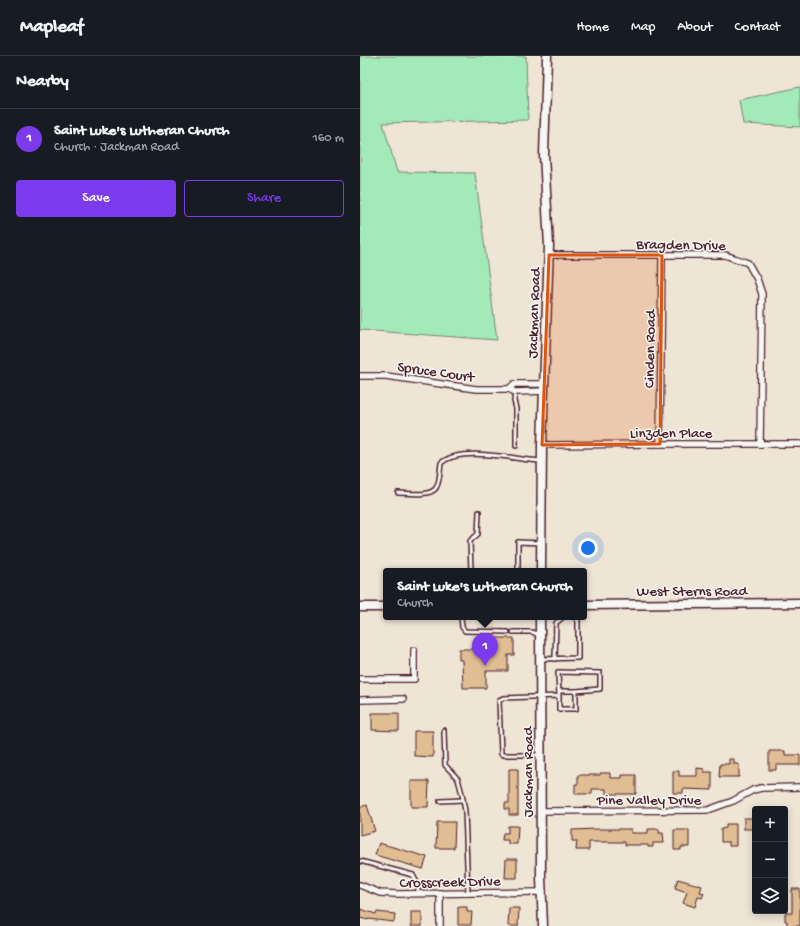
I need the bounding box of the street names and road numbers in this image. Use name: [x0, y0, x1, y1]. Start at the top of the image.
street label: Bragden Drive: [635, 236, 726, 256]
street label: Jackman Road: [524, 266, 546, 359]
street label: Cinden Road: [641, 308, 661, 388]
street label: Spruce Court: [396, 359, 477, 388]
street label: Linzden Place: [630, 425, 712, 443]
street label: West Sterns Road: [637, 583, 749, 601]
street label: Jackman Road: [520, 726, 538, 817]
street label: Pine Valley Drive: [596, 792, 702, 810]
street label: Crosscreek Drive: [399, 873, 501, 893]

